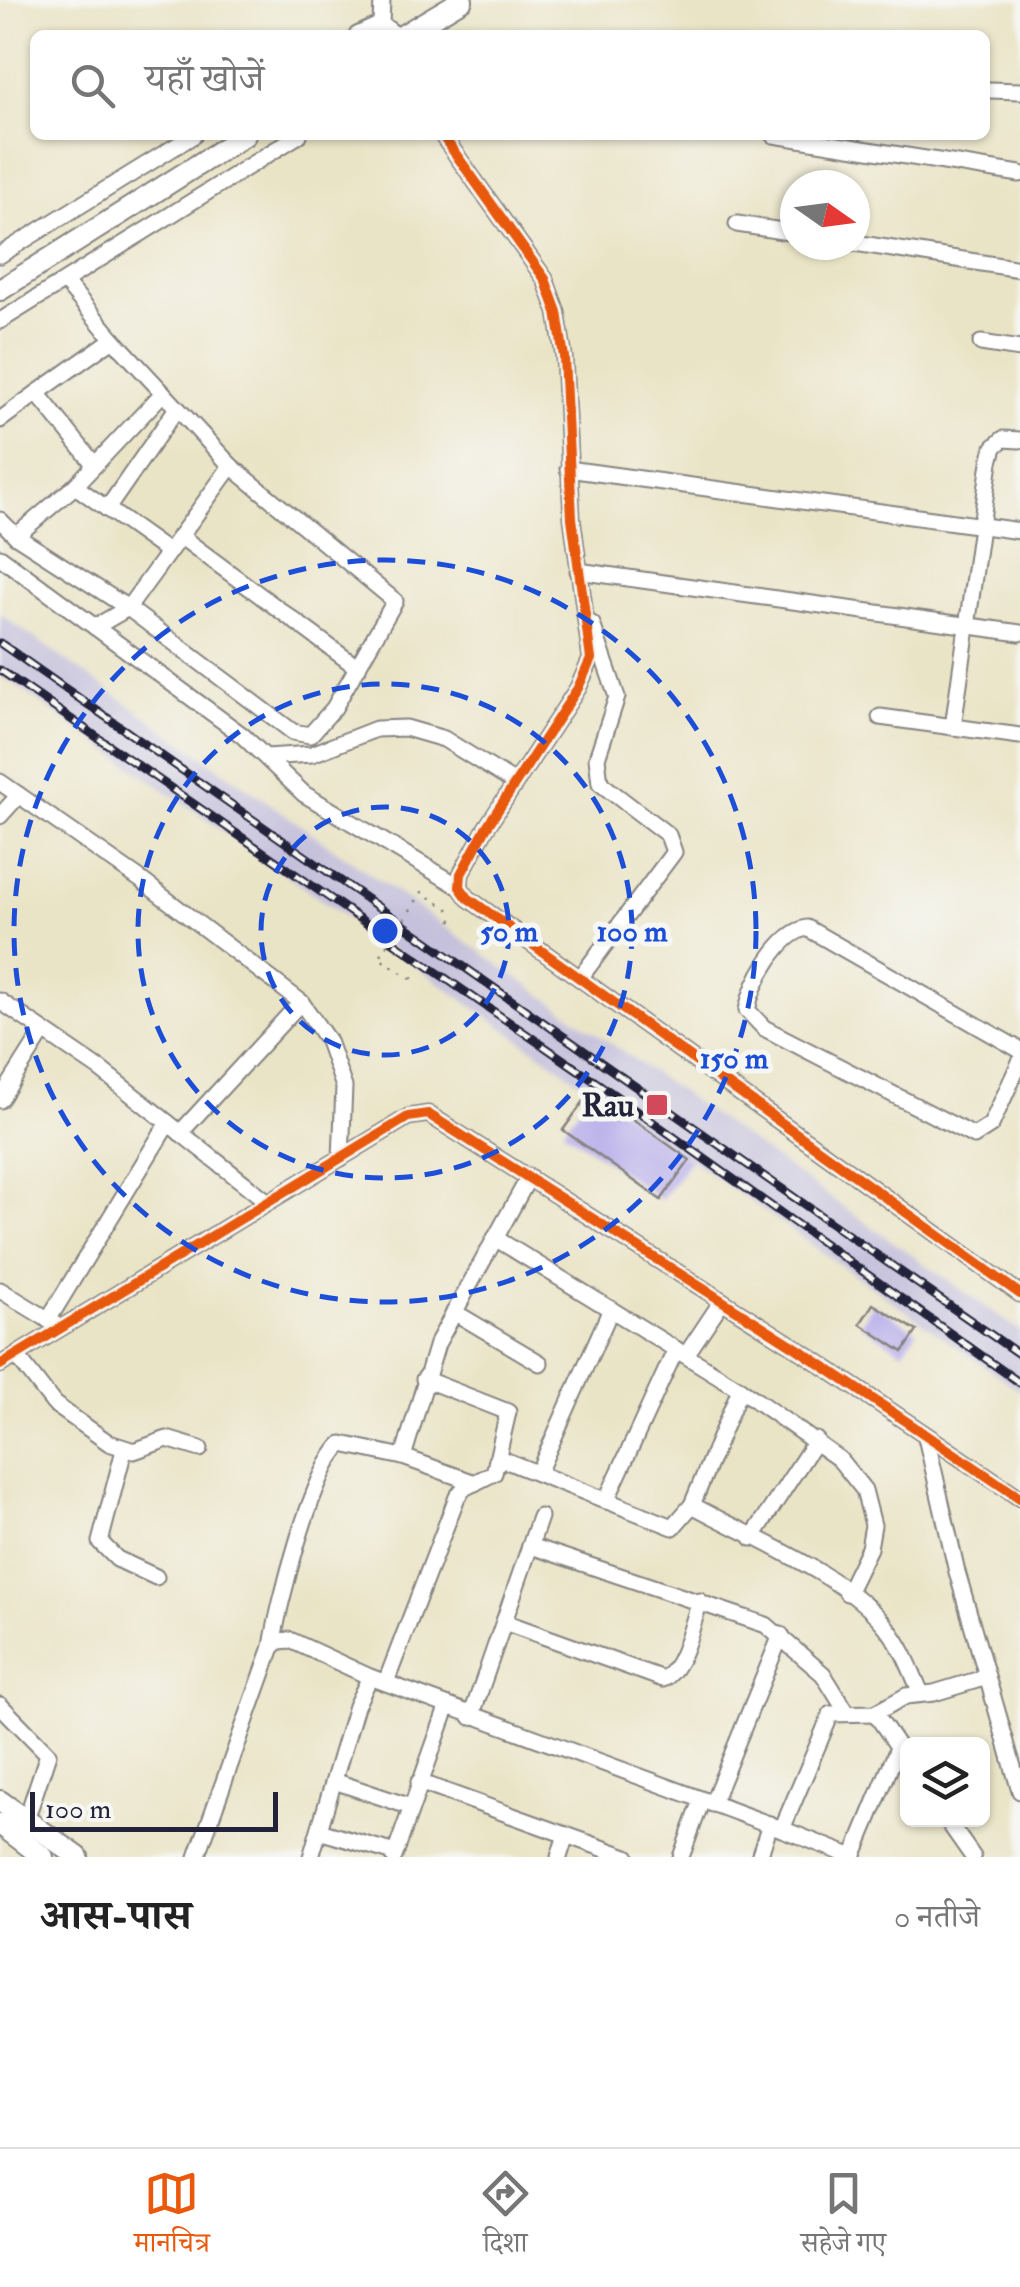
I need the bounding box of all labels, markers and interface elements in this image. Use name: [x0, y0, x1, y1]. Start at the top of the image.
search box: [30, 30, 990, 140]
text: यहाँ खोजें: [145, 55, 264, 103]
icon: search: [65, 58, 120, 113]
north arrow: [780, 170, 870, 260]
centre of rings: [367, 913, 403, 949]
text: 50 m: [480, 913, 539, 950]
text: 100 m: [597, 913, 668, 950]
text: 150 m: [700, 1040, 769, 1077]
place label: Rau: [581, 1086, 634, 1126]
marker: Rau: [644, 1092, 670, 1118]
map controls: [900, 1737, 990, 1827]
button: layers: [900, 1737, 990, 1827]
scale bar: [30, 1787, 278, 1832]
text: 100 m: [45, 1792, 111, 1827]
text: आस-पास: [40, 1890, 191, 1942]
text: 0 नतीजे: [894, 1897, 980, 1937]
tab: मानचित्र: [134, 2166, 210, 2270]
tab: दिशा: [478, 2166, 533, 2270]
tab: सहेजे गए: [801, 2166, 886, 2270]

